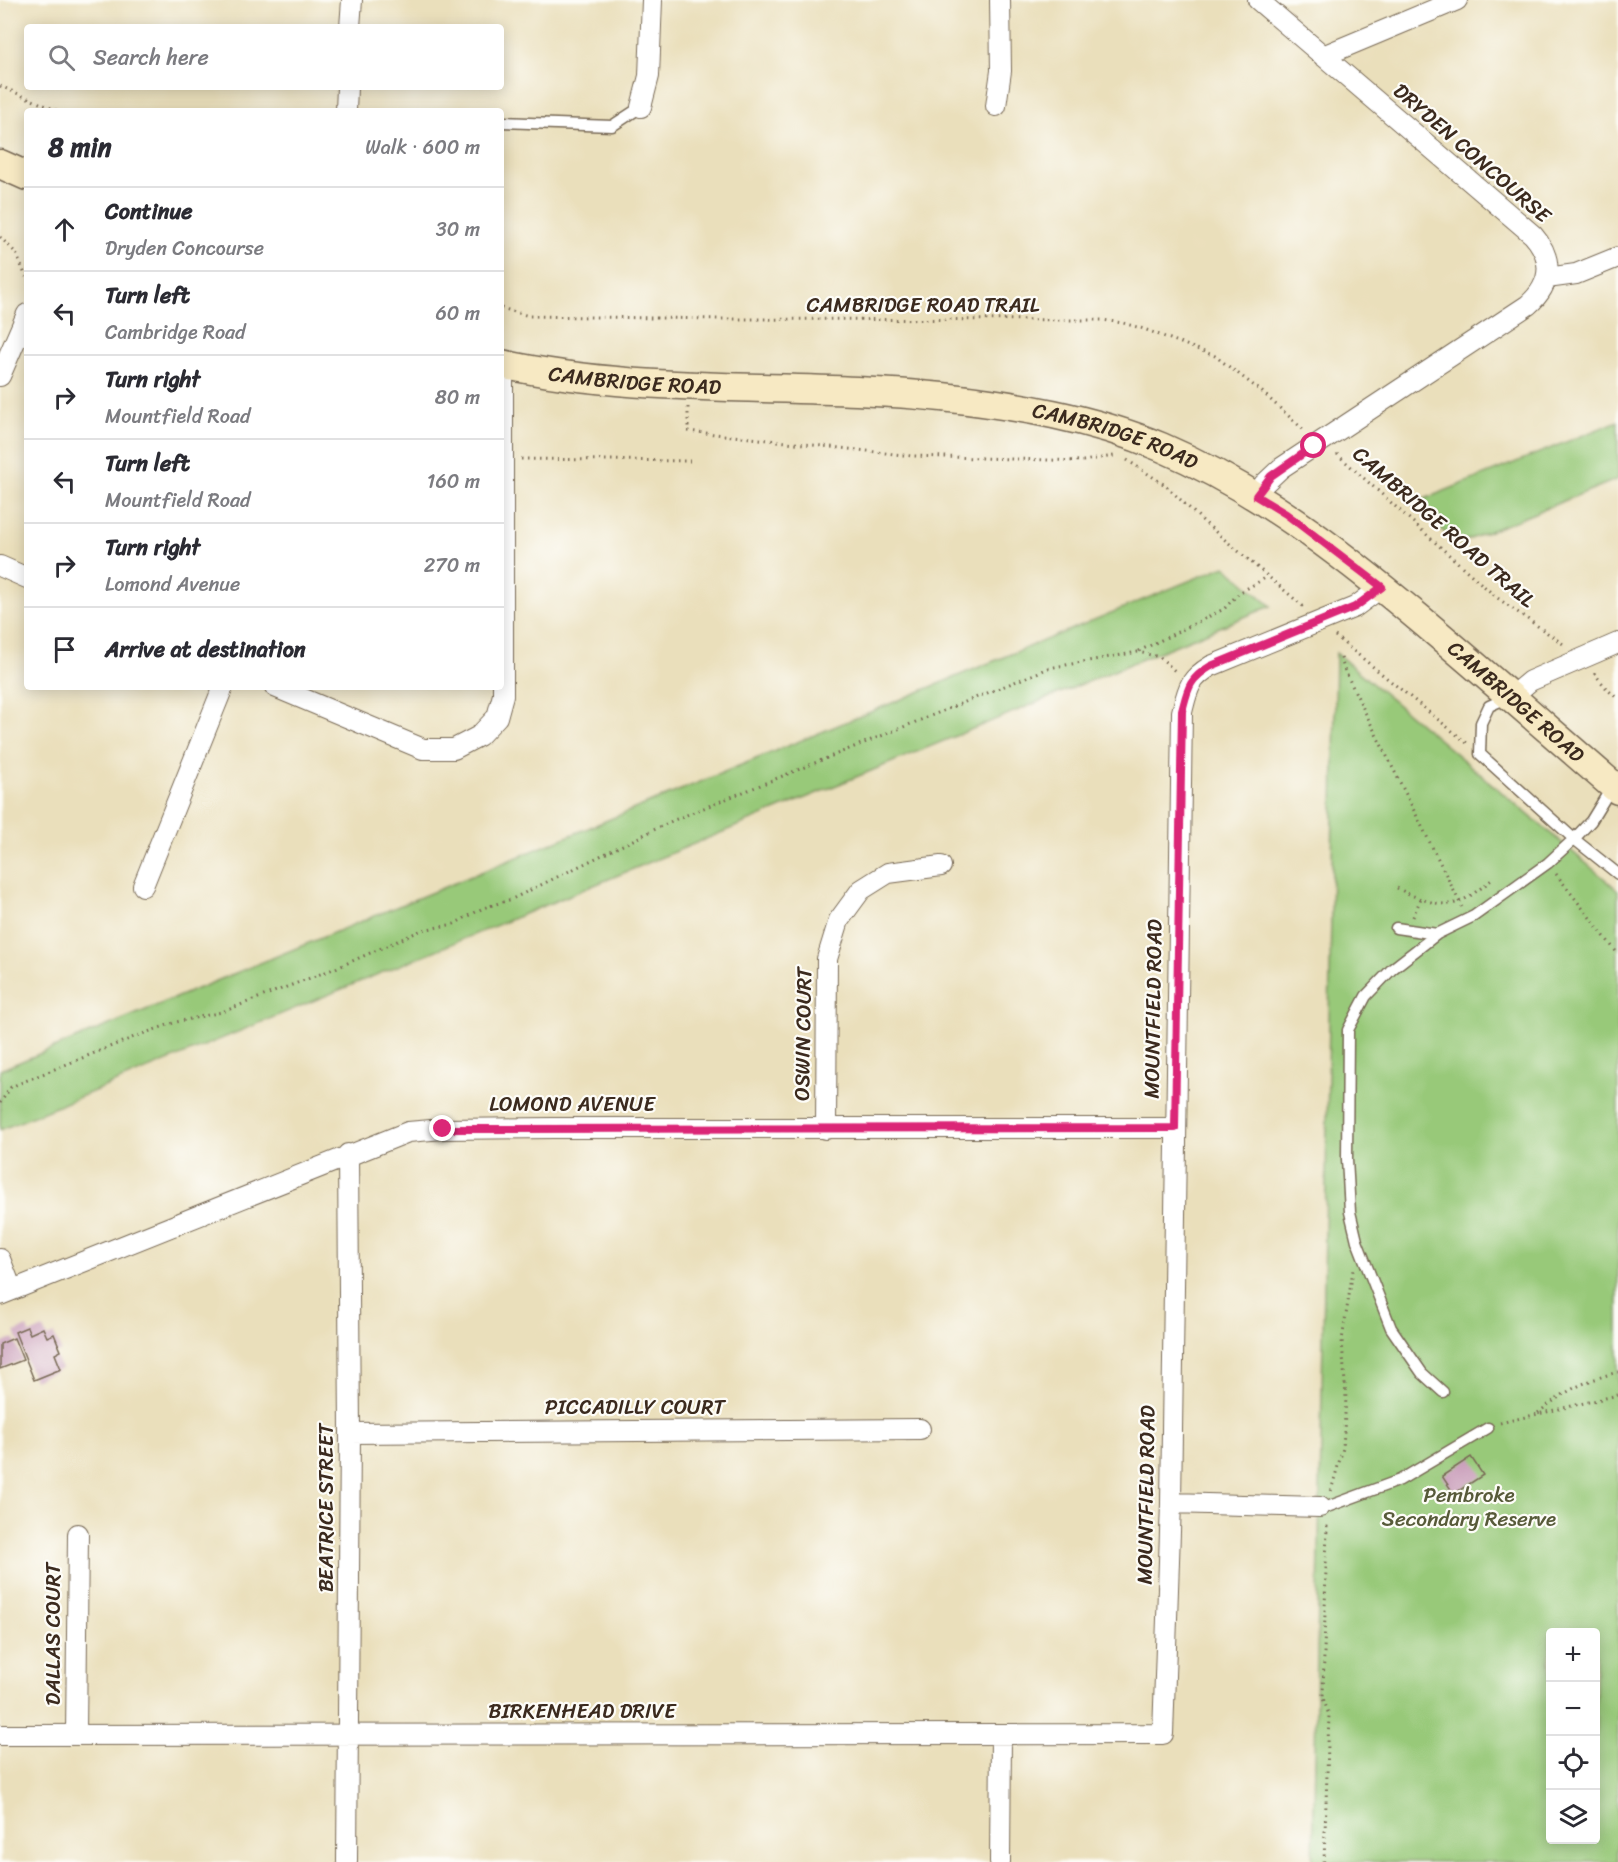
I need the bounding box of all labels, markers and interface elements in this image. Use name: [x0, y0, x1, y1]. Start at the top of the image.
search box: [24, 24, 504, 90]
text: Search here: [93, 38, 209, 77]
icon: search: [45, 41, 78, 74]
street label: DRYDEN CONCOURSE: [1384, 73, 1561, 234]
text: 8 min: [48, 124, 112, 170]
text: Walk · 600 m: [365, 130, 480, 165]
text: Continue: [105, 192, 193, 231]
text: 30 m: [436, 212, 480, 247]
icon: ahead: [48, 213, 81, 246]
text: Dryden Concourse: [105, 231, 264, 266]
text: Turn left: [105, 276, 190, 315]
street label: CAMBRIDGE ROAD TRAIL: [806, 286, 1040, 324]
text: 60 m: [435, 296, 480, 331]
icon: left: [48, 297, 81, 330]
text: Cambridge Road: [105, 315, 246, 350]
street label: CAMBRIDGE ROAD: [546, 354, 722, 406]
text: Turn right: [105, 360, 200, 399]
text: 80 m: [435, 380, 480, 415]
icon: right: [48, 381, 81, 414]
street label: CAMBRIDGE ROAD: [1029, 391, 1205, 481]
text: Mountfield Road: [105, 399, 250, 434]
route start: [1300, 432, 1326, 458]
street label: CAMBRIDGE ROAD TRAIL: [1344, 436, 1545, 618]
text: Turn left: [105, 444, 190, 483]
text: 160 m: [427, 464, 480, 499]
icon: left: [48, 465, 81, 498]
text: Mountfield Road: [105, 483, 250, 518]
text: Turn right: [105, 528, 200, 567]
text: 270 m: [424, 548, 480, 583]
icon: right: [48, 549, 81, 582]
text: Lomond Avenue: [105, 567, 240, 602]
text: Arrive at destination: [105, 630, 306, 669]
street label: CAMBRIDGE ROAD: [1438, 631, 1594, 773]
icon: arrive: [48, 633, 81, 666]
street label: MOUNTFIELD ROAD: [1132, 918, 1174, 1099]
street label: OSWIN COURT: [783, 965, 823, 1101]
street label: LOMOND AVENUE: [489, 1085, 656, 1123]
route end: [429, 1115, 455, 1141]
street label: PICCADILLY COURT: [545, 1388, 727, 1426]
street label: MOUNTFIELD ROAD: [1125, 1404, 1167, 1585]
street label: BEATRICE STREET: [307, 1422, 345, 1592]
park label: Pembroke Secondary Reserve: [1382, 1476, 1556, 1538]
street label: DALLAS COURT: [34, 1561, 72, 1705]
map controls: [1546, 1628, 1600, 1844]
button: +: [1546, 1628, 1600, 1682]
button: −: [1546, 1682, 1600, 1736]
street label: BIRKENHEAD DRIVE: [488, 1692, 677, 1730]
button: locate: [1546, 1736, 1600, 1790]
button: layers: [1546, 1790, 1600, 1844]

